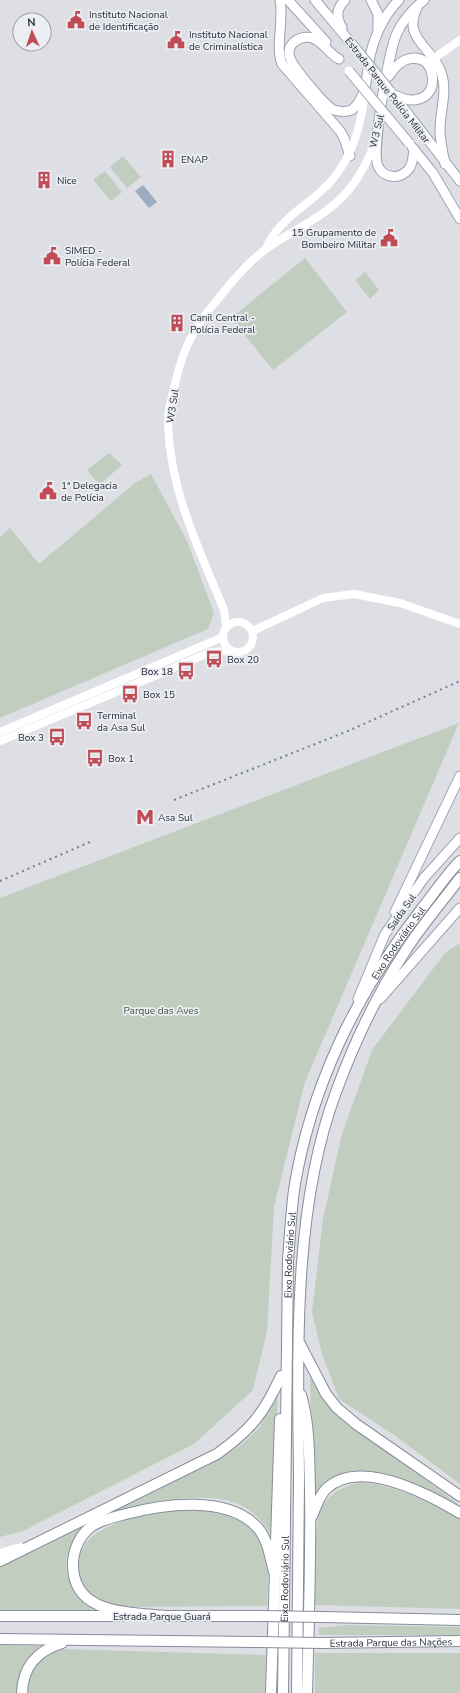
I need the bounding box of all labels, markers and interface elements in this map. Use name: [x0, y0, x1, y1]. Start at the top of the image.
place label: Instituto Nacional de Identificação: [89, 8, 168, 34]
public building icon: Instituto Nacional de Identificação: [66, 10, 86, 30]
north arrow: [12, 12, 52, 52]
text: N: [27, 15, 36, 30]
place label: Instituto Nacional de Criminalística: [189, 28, 268, 54]
public building icon: Instituto Nacional de Criminalística: [166, 30, 186, 50]
street label: Estrada Parque Polícia Militar: [341, 35, 433, 147]
street label: W3 Sul: [366, 113, 388, 150]
building icon: ENAP: [158, 149, 178, 169]
place label: ENAP: [181, 153, 209, 167]
building icon: Nice: [34, 170, 54, 190]
place label: Nice: [57, 174, 77, 188]
place label: 15 Grupamento de Bombeiro Militar: [292, 226, 376, 252]
public building icon: 15 Grupamento de Bombeiro Militar: [379, 228, 399, 248]
place label: SIMED - Polícia Federal: [65, 244, 130, 270]
public building icon: SIMED - Polícia Federal: [42, 246, 62, 266]
place label: Canil Central - Polícia Federal: [190, 311, 255, 337]
building icon: Canil Central - Polícia Federal: [167, 313, 187, 333]
street label: W3 Sul: [163, 388, 183, 424]
place label: 1ª Delegacia de Polícia: [61, 479, 117, 505]
public building icon: 1ª Delegacia de Polícia: [38, 481, 58, 501]
bus stop icon: Box 20: [204, 649, 224, 669]
place label: Box 20: [227, 653, 259, 667]
bus stop icon: Box 18: [176, 661, 196, 681]
place label: Box 18: [141, 665, 173, 679]
bus stop icon: Box 15: [120, 684, 140, 704]
place label: Box 15: [143, 688, 175, 702]
place label: Terminal da Asa Sul: [97, 709, 145, 735]
bus stop icon: Terminal da Asa Sul: [74, 711, 94, 731]
bus stop icon: Box 3: [47, 727, 67, 747]
place label: Box 3: [18, 731, 44, 745]
bus stop icon: Box 1: [85, 748, 105, 768]
place label: Box 1: [108, 752, 134, 766]
metro station icon: Asa Sul: [135, 807, 155, 827]
place label: Asa Sul: [158, 811, 193, 825]
street label: Saída Sul: [384, 891, 420, 934]
street label: Eixo Rodoviário Sul: [368, 904, 429, 983]
park label: Parque das Aves: [124, 1004, 199, 1018]
street label: Eixo Rodoviário Sul: [282, 1211, 300, 1298]
street label: Eixo Rodoviário Sul: [278, 1536, 293, 1622]
street label: Estrada Parque Guará: [113, 1610, 211, 1624]
street label: Estrada Parque das Nações: [330, 1635, 452, 1651]

